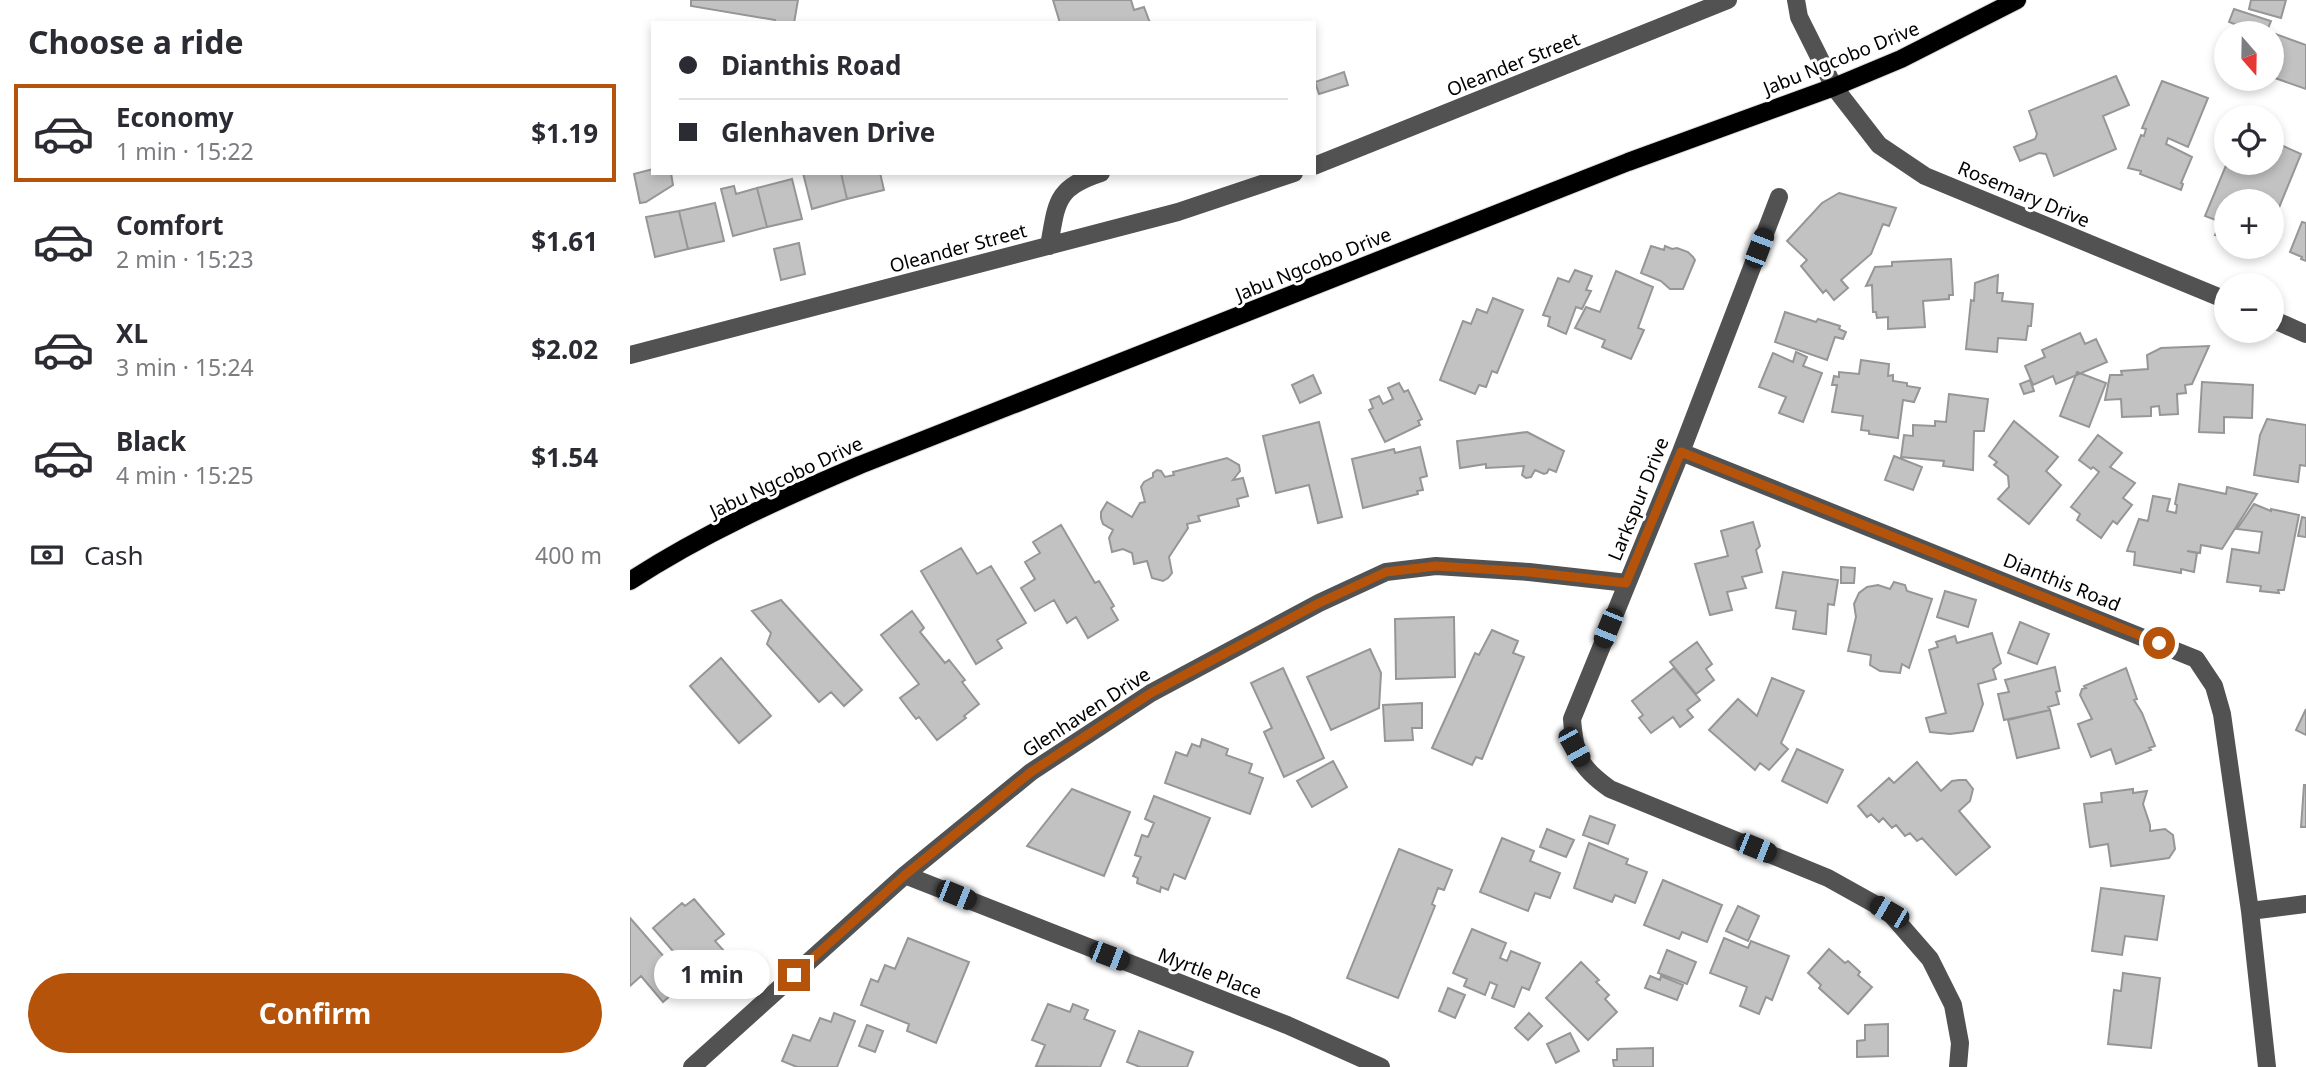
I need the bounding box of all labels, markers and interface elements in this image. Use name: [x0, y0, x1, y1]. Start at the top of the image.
street label: Jabu Ngcobo Drive: [1757, 15, 1923, 102]
text: Choose a ride: [28, 20, 244, 63]
north arrow: [2214, 21, 2284, 91]
map controls: [2214, 21, 2284, 343]
street label: Oleander Street: [1443, 25, 1583, 102]
text: Dianthis Road: [721, 47, 901, 83]
text: Economy: [116, 99, 234, 135]
icon: car: [32, 102, 95, 165]
button: locate: [2214, 105, 2284, 175]
text: Glenhaven Drive: [721, 114, 935, 150]
text: $1.19: [531, 115, 598, 151]
text: 1 min · 15:22: [116, 135, 254, 167]
street label: Rosemary Drive: [1954, 154, 2094, 234]
button: +: [2214, 189, 2284, 259]
text: Comfort: [116, 207, 224, 243]
icon: car: [32, 210, 95, 273]
street label: Oleander Street: [886, 217, 1030, 279]
street label: Jabu Ngcobo Drive: [1229, 221, 1395, 308]
text: $1.61: [531, 223, 598, 259]
car: [1742, 225, 1777, 271]
text: 2 min · 15:23: [116, 243, 254, 275]
button: −: [2214, 273, 2284, 343]
text: XL: [116, 315, 148, 351]
icon: car: [32, 318, 95, 381]
text: $2.02: [531, 331, 598, 367]
text: 3 min · 15:24: [116, 351, 254, 383]
text: Black: [116, 423, 186, 459]
icon: car: [32, 426, 95, 489]
street label: Jabu Ngcobo Drive: [703, 430, 867, 525]
street label: Larkspur Drive: [1601, 433, 1675, 565]
text: $1.54: [531, 439, 598, 475]
text: 4 min · 15:25: [116, 459, 254, 491]
icon: cash: [28, 536, 66, 574]
text: Cash: [84, 537, 144, 573]
text: 400 m: [535, 539, 602, 571]
street label: Dianthis Road: [1999, 547, 2125, 617]
car: [1591, 605, 1626, 651]
route start: [2143, 627, 2175, 659]
street label: Glenhaven Drive: [1017, 661, 1155, 763]
car: [1555, 724, 1594, 770]
car: [1733, 830, 1780, 866]
car: [933, 877, 980, 913]
car: [1866, 892, 1913, 932]
car: [1086, 939, 1133, 973]
street label: Myrtle Place: [1154, 941, 1266, 1005]
callout: 1 min: [654, 950, 770, 1000]
text: 1 min: [680, 958, 744, 990]
route end: [778, 959, 810, 991]
button: Confirm: [28, 973, 602, 1053]

